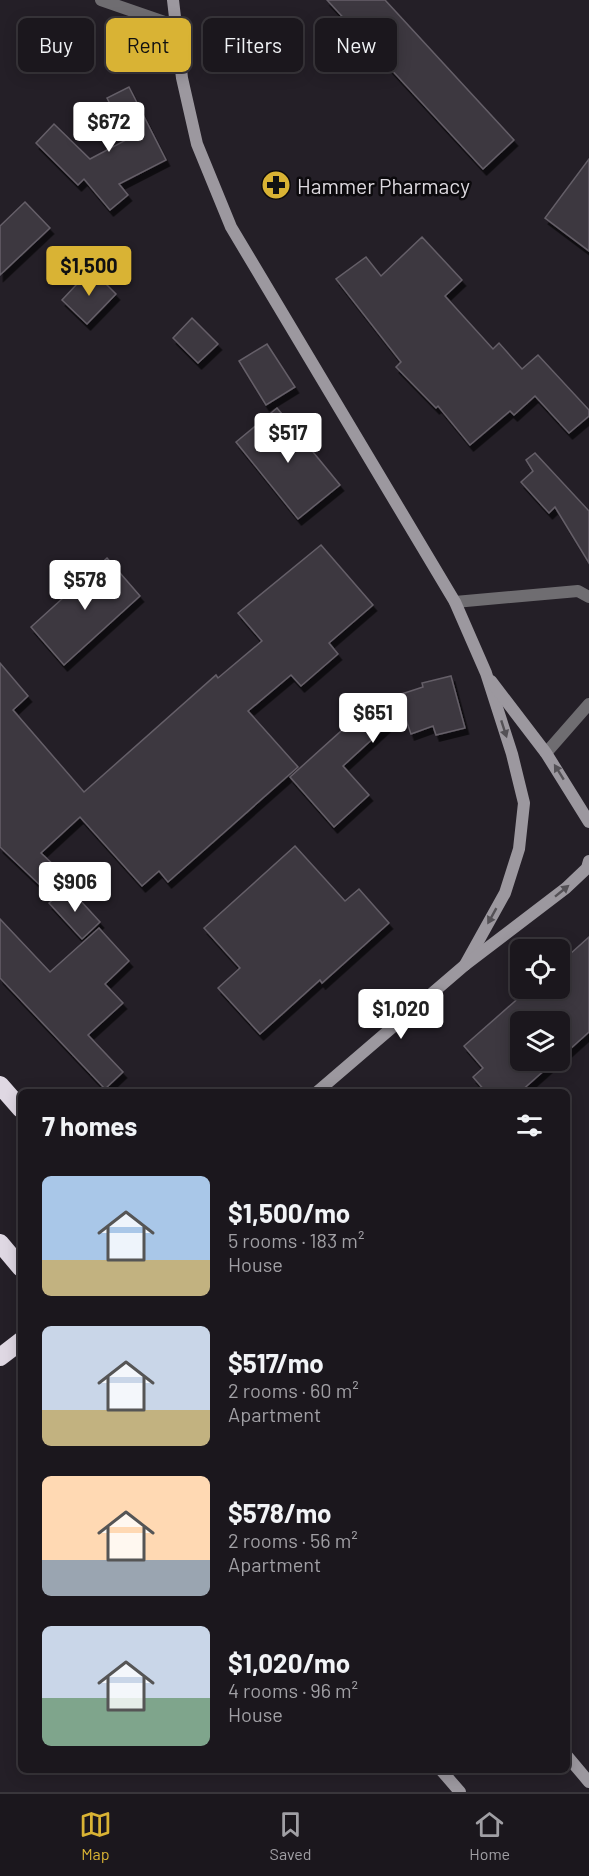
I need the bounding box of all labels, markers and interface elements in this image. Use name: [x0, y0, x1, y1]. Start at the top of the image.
chip: Buy: [18, 18, 94, 72]
chip: Rent: [106, 18, 191, 72]
chip: Filters: [203, 18, 303, 72]
chip: New: [315, 18, 397, 72]
pin: $672: [73, 102, 145, 153]
text: $672: [87, 109, 131, 133]
pharmacy icon: Hammer Pharmacy: [260, 169, 292, 201]
place label: Hammer Pharmacy: [297, 173, 470, 198]
pin: $1,500: [40, 246, 138, 297]
text: $1,500: [60, 253, 118, 277]
pin: $517: [252, 413, 324, 464]
text: $517: [269, 420, 308, 444]
pin: $578: [49, 560, 121, 611]
text: $578: [64, 567, 106, 591]
pin: $651: [337, 693, 409, 744]
text: $651: [353, 700, 393, 724]
one-way arrow: [499, 720, 509, 738]
one-way arrow: [553, 765, 565, 781]
pin: $906: [39, 862, 111, 913]
text: $906: [53, 869, 97, 893]
one-way arrow: [554, 884, 570, 897]
one-way arrow: [487, 907, 497, 924]
map controls: [510, 939, 570, 1071]
button: locate: [510, 939, 570, 999]
pin: $1,020: [352, 989, 450, 1040]
text: $1,020: [372, 996, 430, 1020]
button: layers: [510, 1011, 570, 1071]
icon: filters: [513, 1109, 546, 1142]
text: 7 homes: [42, 1110, 137, 1141]
text: $1,500/mo: [228, 1197, 350, 1228]
icon: home: [90, 1200, 162, 1272]
text: 5 rooms · 183 m²: [228, 1228, 364, 1252]
text: House: [228, 1252, 283, 1276]
text: $517/mo: [228, 1347, 324, 1378]
icon: home: [90, 1350, 162, 1422]
text: 2 rooms · 60 m²: [228, 1378, 359, 1402]
text: Apartment: [228, 1402, 321, 1426]
text: $578/mo: [228, 1497, 332, 1528]
icon: home: [90, 1500, 162, 1572]
text: 2 rooms · 56 m²: [228, 1528, 358, 1552]
text: Apartment: [228, 1552, 321, 1576]
text: $1,020/mo: [228, 1647, 350, 1678]
icon: home: [90, 1650, 162, 1722]
text: 4 rooms · 96 m²: [228, 1678, 358, 1702]
text: House: [228, 1702, 283, 1726]
tab: Map: [79, 1808, 112, 1863]
tab: Saved: [270, 1808, 312, 1863]
tab: Home: [469, 1808, 510, 1863]

